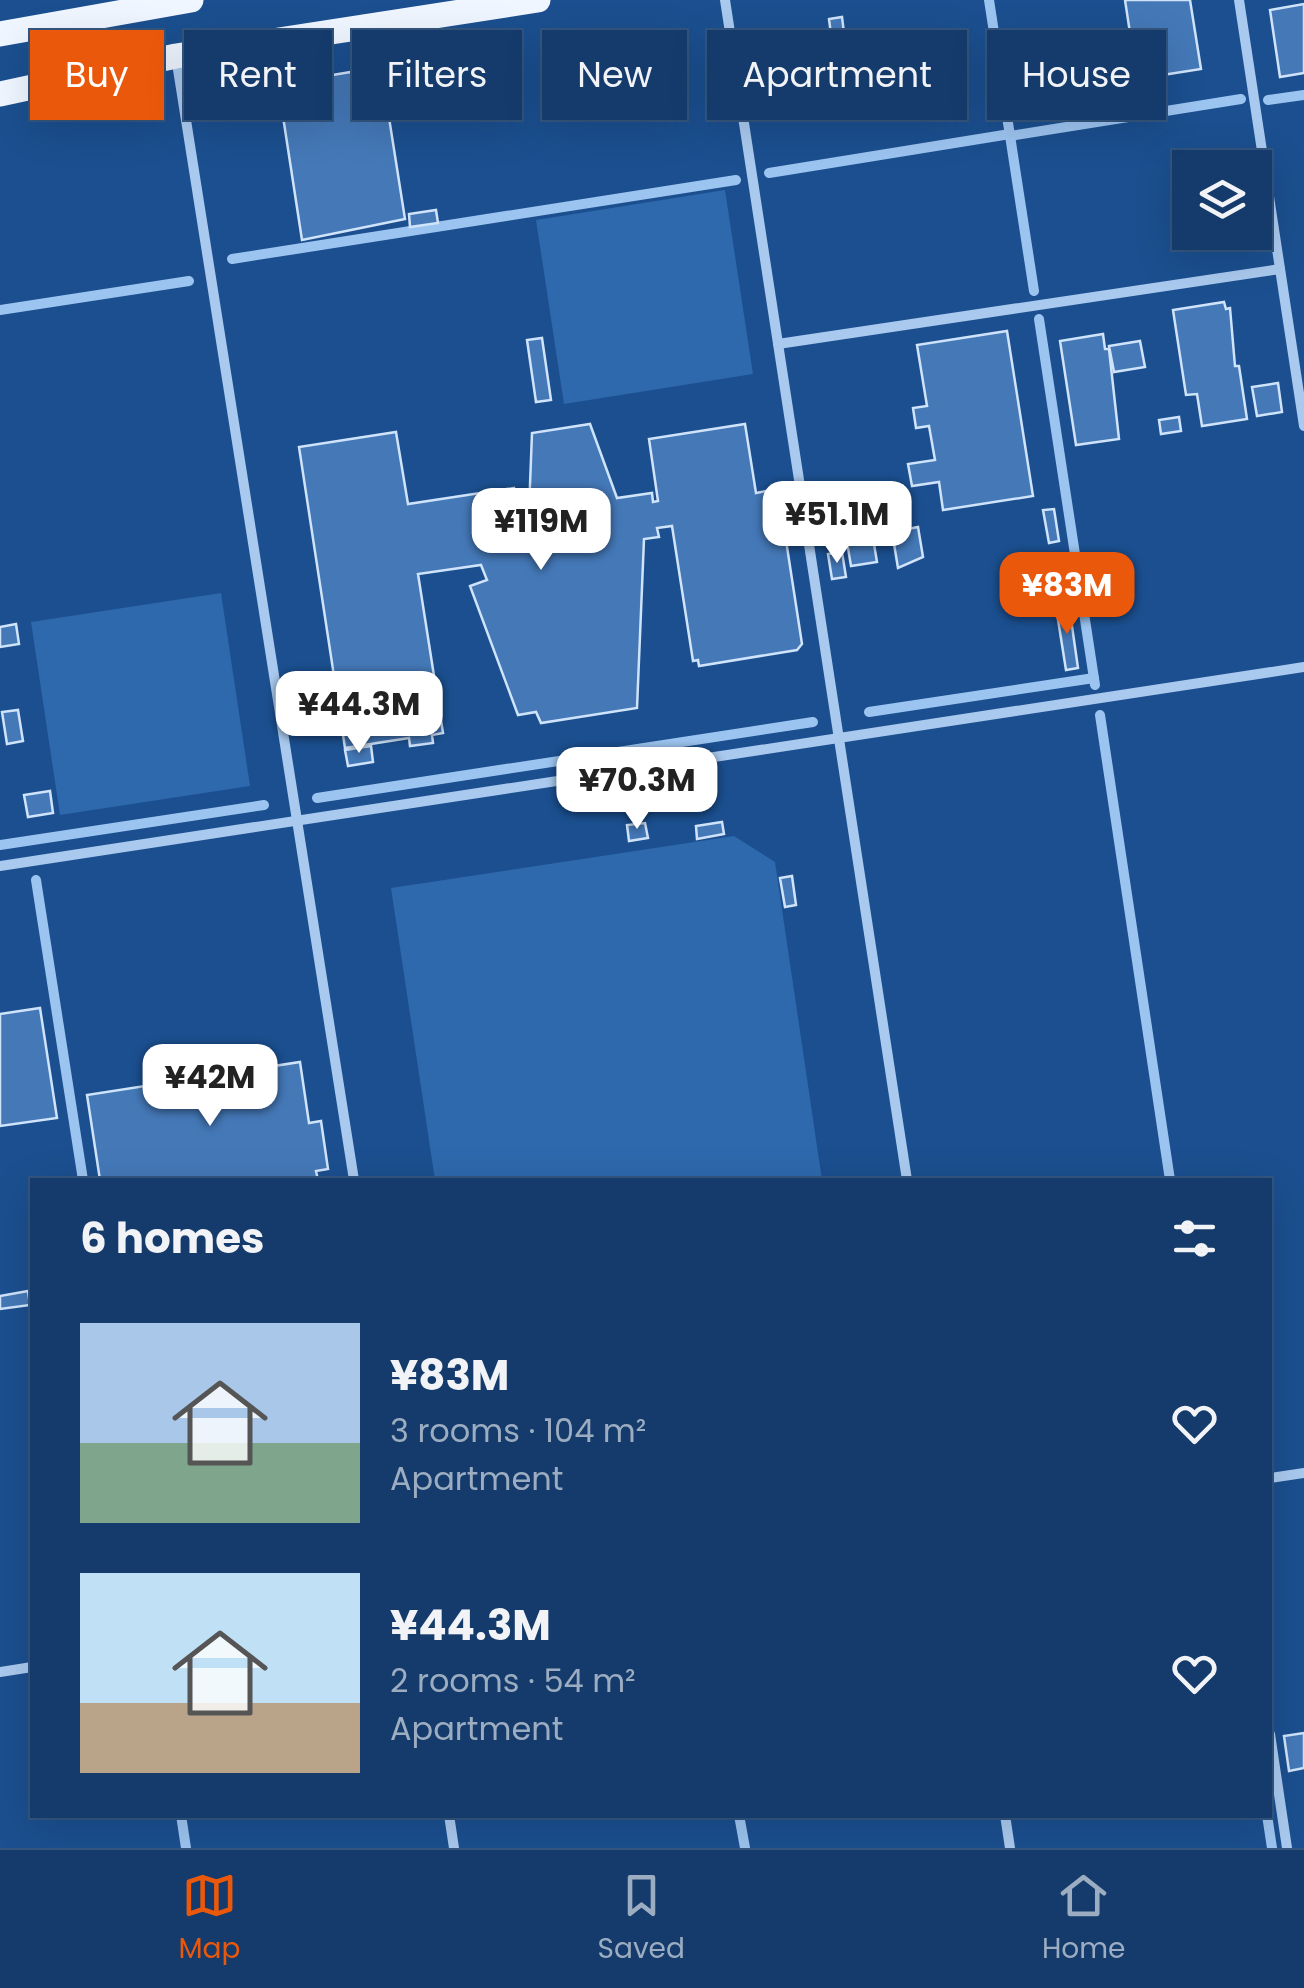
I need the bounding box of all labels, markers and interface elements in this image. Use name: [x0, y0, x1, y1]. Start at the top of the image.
chip: Buy: [30, 30, 164, 120]
chip: Rent: [184, 30, 332, 120]
chip: Filters: [352, 30, 522, 120]
chip: New: [542, 30, 687, 120]
chip: Apartment: [707, 30, 967, 120]
chip: House: [987, 30, 1166, 120]
map controls: [1172, 150, 1272, 250]
button: layers: [1172, 150, 1272, 250]
pin: ¥51.1M: [756, 481, 918, 566]
pin: ¥119M: [471, 488, 611, 573]
text: ¥51.1M: [785, 491, 889, 536]
text: ¥119M: [494, 498, 588, 543]
pin: ¥83M: [1008, 552, 1126, 637]
text: ¥83M: [1022, 562, 1112, 607]
pin: ¥44.3M: [278, 671, 440, 756]
text: ¥44.3M: [298, 681, 420, 726]
pin: ¥70.3M: [556, 747, 718, 832]
text: ¥70.3M: [578, 757, 696, 802]
pin: ¥42M: [151, 1044, 269, 1129]
text: ¥42M: [165, 1054, 255, 1099]
text: 6 homes: [80, 1209, 265, 1268]
icon: filters: [1167, 1211, 1222, 1266]
text: ¥83M: [390, 1346, 509, 1405]
icon: home: [160, 1363, 280, 1483]
icon: heart: [1167, 1396, 1222, 1451]
text: 3 rooms · 104 m²: [390, 1408, 646, 1453]
text: Apartment: [390, 1456, 563, 1501]
text: ¥44.3M: [390, 1596, 551, 1655]
icon: home: [160, 1613, 280, 1733]
icon: heart: [1167, 1646, 1222, 1701]
text: 2 rooms · 54 m²: [390, 1658, 636, 1703]
text: Apartment: [390, 1706, 563, 1751]
tab: Map: [179, 1868, 240, 1970]
tab: Saved: [598, 1868, 685, 1970]
tab: Home: [1042, 1868, 1125, 1970]

